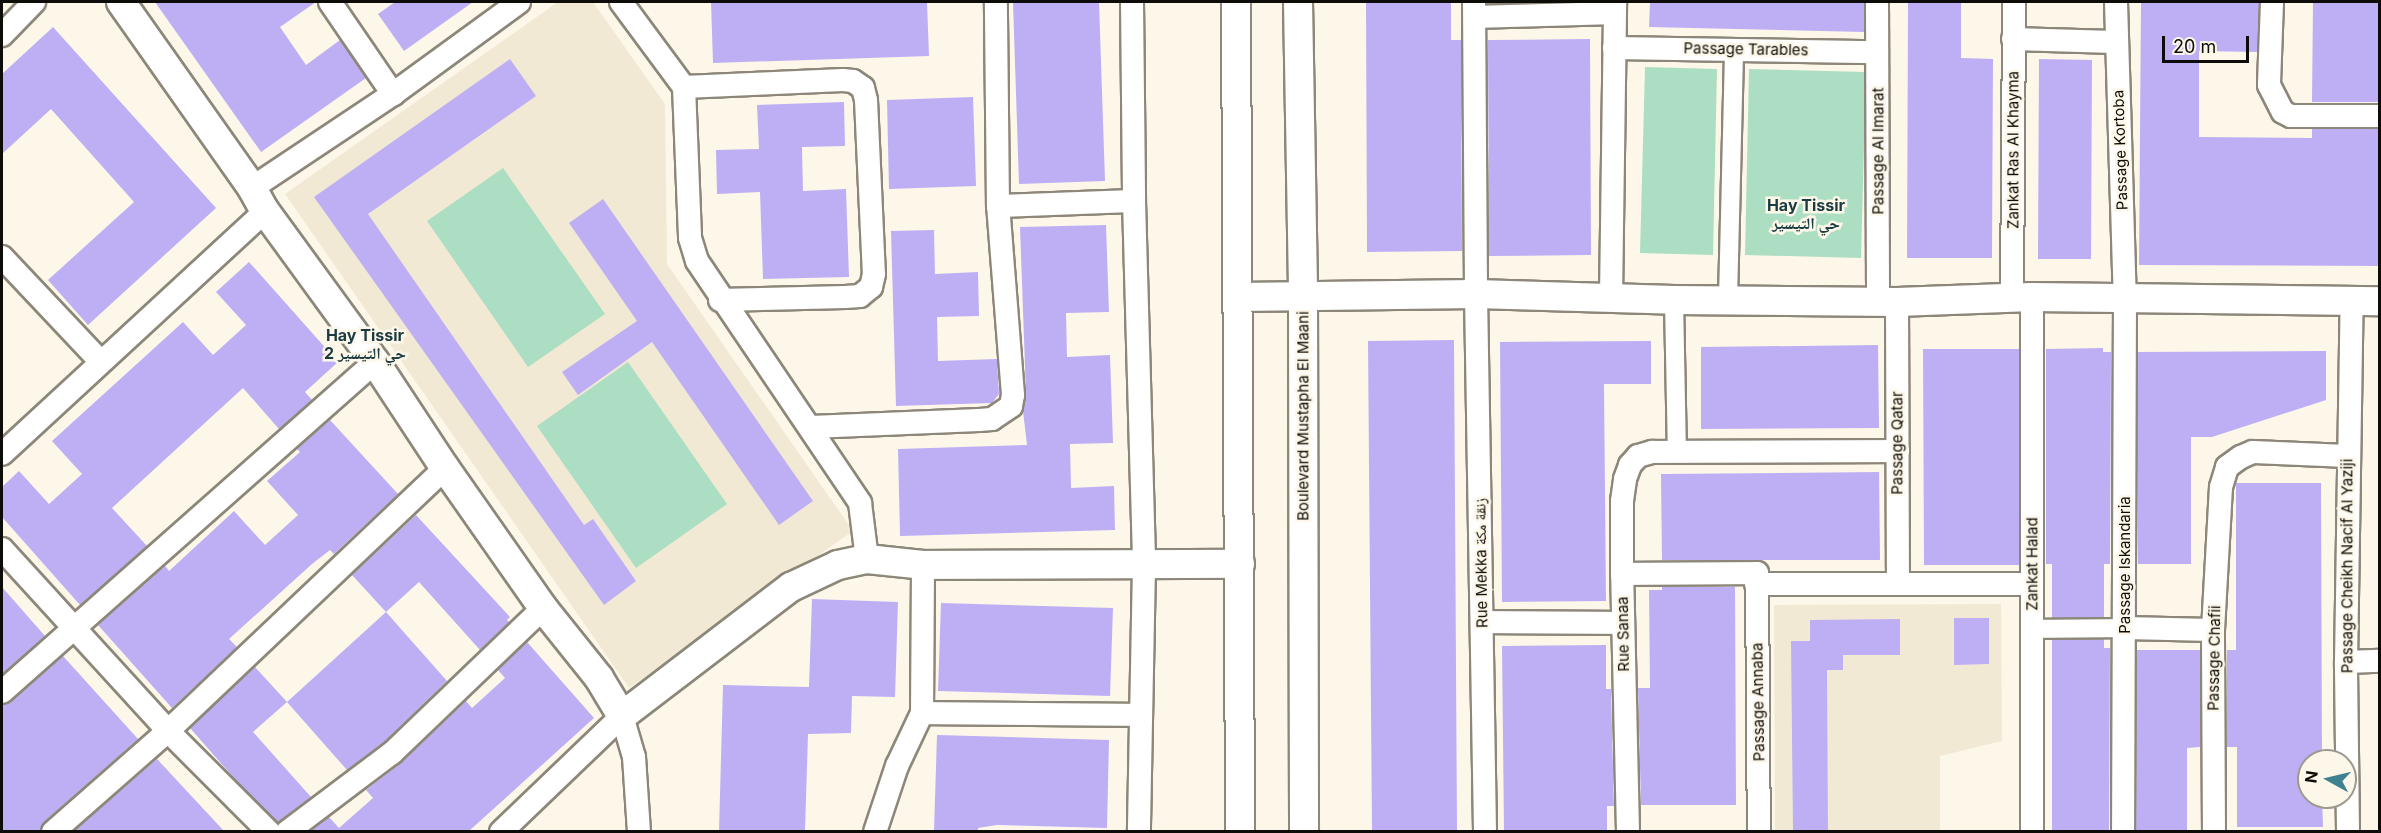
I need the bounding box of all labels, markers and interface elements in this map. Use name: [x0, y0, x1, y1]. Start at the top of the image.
scale bar: [2165, 24, 2252, 62]
text: 20 m: [2173, 36, 2216, 57]
street label: Passage Tarables: [1683, 39, 1809, 59]
street label: Zankat Ras Al Khayma: [2004, 71, 2022, 229]
street label: Passage Al Imarat: [1869, 87, 1887, 215]
street label: Passage Kortoba: [2109, 90, 2131, 210]
district label: Hay Tissir حي التيسير: [1767, 195, 1845, 233]
street label: Boulevard Mustapha El Maani: [1294, 311, 1312, 521]
district label: Hay Tissir 2 حي التيسير: [324, 325, 406, 363]
street label: Passage Qatar: [1888, 391, 1906, 495]
street label: Passage Cheikh Nacif Al Yaziji: [2338, 459, 2356, 673]
street label: Passage Iskandaria: [2116, 496, 2134, 634]
street label: Rue Mekka زنقة مكة: [1471, 498, 1491, 628]
street label: Zankat Halad: [2023, 517, 2041, 611]
street label: Rue Sanaa: [1613, 596, 1633, 672]
street label: Passage Chafii: [2204, 605, 2224, 711]
street label: Passage Annaba: [1748, 643, 1768, 761]
north arrow: [2297, 749, 2357, 809]
text: N: [2300, 769, 2322, 784]

